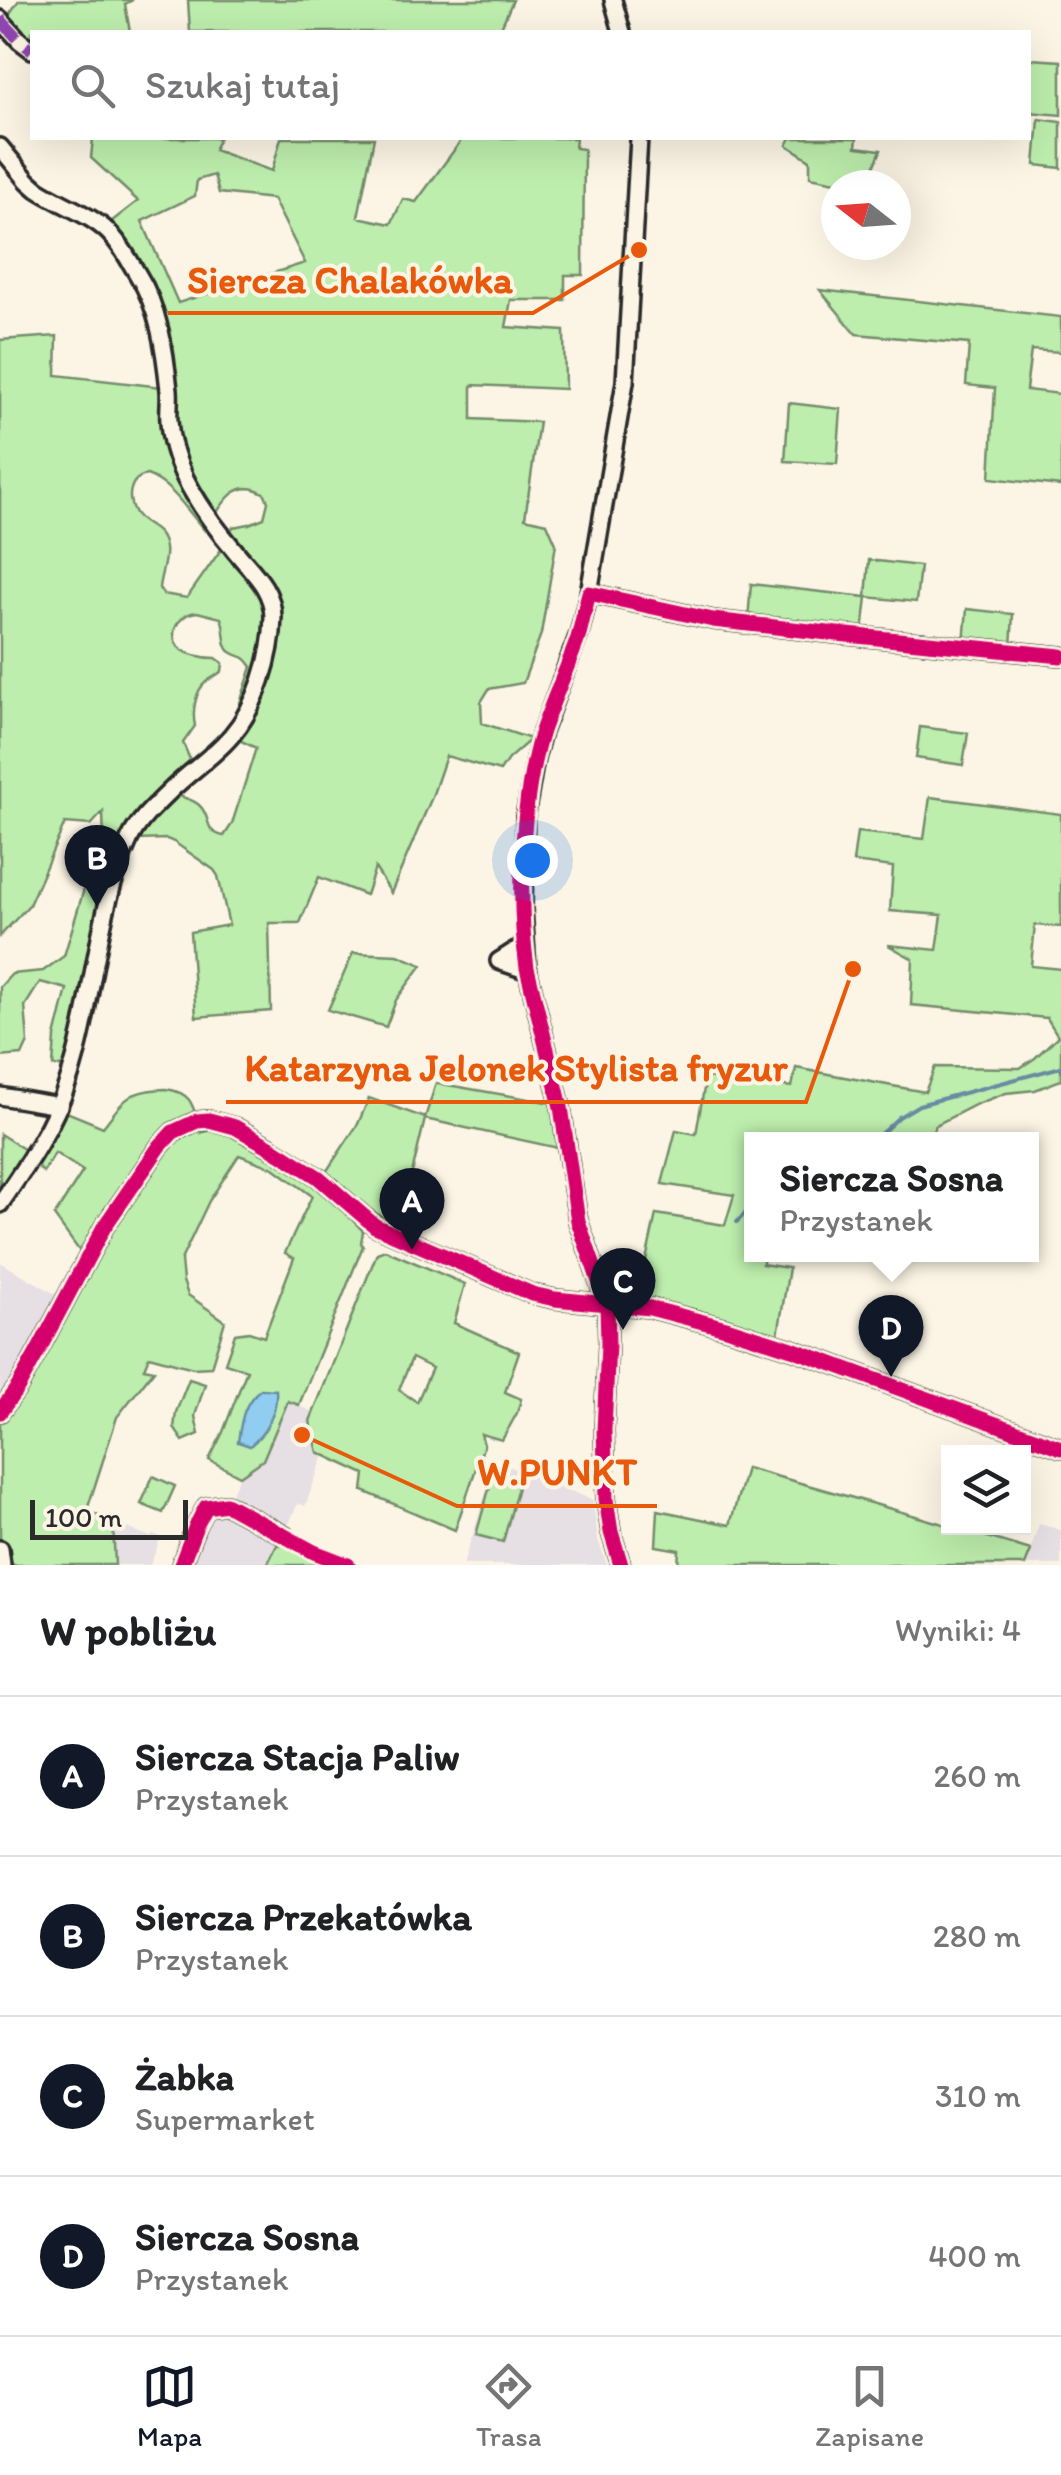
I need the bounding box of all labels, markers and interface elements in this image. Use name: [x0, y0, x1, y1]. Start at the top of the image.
search box: [30, 30, 1031, 140]
icon: search: [65, 58, 120, 113]
text: Szukaj tutaj: [145, 62, 340, 108]
north arrow: [821, 170, 911, 260]
callout: Siercza Chalakówka: [168, 245, 533, 313]
text: Siercza Chalakówka: [187, 257, 513, 303]
pin: B: [64, 824, 130, 907]
your location: [507, 835, 558, 886]
callout: Katarzyna Jelonek Stylista fryzur: [226, 1034, 806, 1102]
text: Katarzyna Jelonek Stylista fryzur: [244, 1045, 788, 1091]
popup: [744, 1132, 1039, 1262]
text: Siercza Sosna: [779, 1155, 1004, 1201]
pin: A: [380, 1168, 444, 1250]
text: Przystanek: [779, 1201, 933, 1239]
pin: C: [590, 1248, 656, 1330]
pin: D: [858, 1294, 924, 1377]
callout: W.PUNKT: [457, 1438, 657, 1506]
map controls: [941, 1445, 1031, 1535]
button: layers: [941, 1445, 1031, 1535]
text: W.PUNKT: [477, 1449, 638, 1495]
scale bar: [30, 1495, 188, 1540]
text: 100 m: [45, 1500, 122, 1534]
text: W pobliżu: [40, 1605, 216, 1656]
text: Wyniki: 4: [895, 1611, 1021, 1649]
text: Siercza Stacja Paliw: [135, 1734, 460, 1780]
text: A: [62, 1757, 83, 1795]
text: 260 m: [933, 1757, 1021, 1795]
text: Przystanek: [135, 1780, 288, 1818]
text: Siercza Przekatówka: [135, 1894, 472, 1940]
text: B: [62, 1917, 83, 1955]
text: 280 m: [933, 1917, 1021, 1955]
text: Przystanek: [135, 1940, 288, 1978]
text: Żabka: [135, 2054, 234, 2100]
text: C: [62, 2077, 83, 2115]
text: 310 m: [935, 2077, 1021, 2115]
text: Supermarket: [135, 2100, 315, 2138]
text: Siercza Sosna: [135, 2214, 359, 2260]
text: D: [62, 2237, 83, 2275]
text: 400 m: [928, 2237, 1021, 2275]
text: Przystanek: [135, 2260, 288, 2298]
tab: Mapa: [137, 2359, 202, 2453]
tab: Trasa: [476, 2359, 542, 2453]
tab: Zapisane: [815, 2359, 924, 2453]

